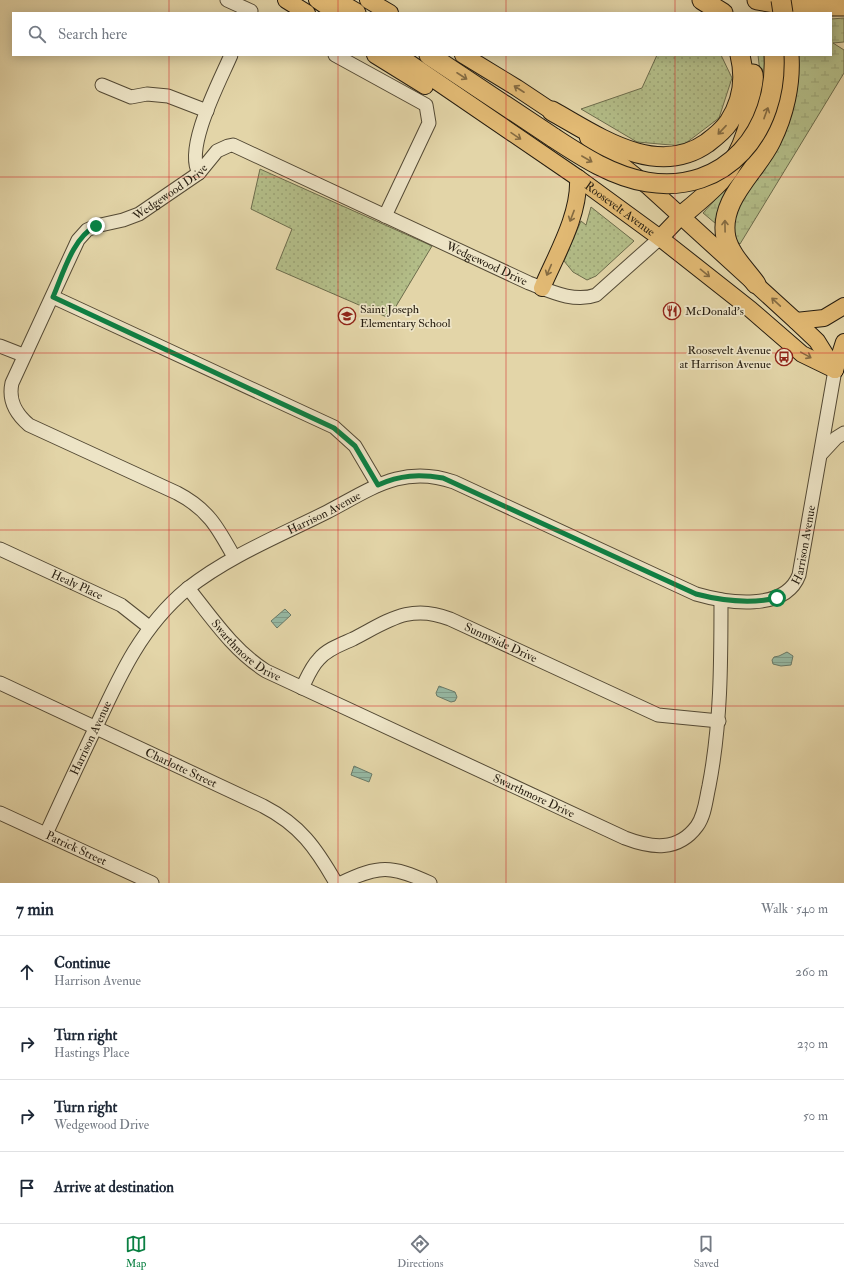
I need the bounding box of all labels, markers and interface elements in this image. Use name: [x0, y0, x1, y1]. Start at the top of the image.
search box: [12, 12, 832, 56]
icon: search: [26, 23, 48, 45]
text: Search here: [58, 25, 127, 44]
one-way arrow: [456, 72, 467, 80]
one-way arrow: [513, 85, 525, 93]
one-way arrow: [763, 108, 771, 120]
one-way arrow: [717, 125, 727, 135]
one-way arrow: [511, 132, 522, 140]
one-way arrow: [581, 156, 593, 164]
street label: Wedgewood Drive: [129, 161, 211, 224]
street label: Roosevelt Avenue: [582, 178, 658, 239]
one-way arrow: [568, 210, 576, 222]
route end: [87, 217, 105, 235]
one-way arrow: [722, 220, 729, 233]
street label: Wedgewood Drive: [443, 238, 530, 289]
one-way arrow: [545, 264, 552, 276]
one-way arrow: [700, 269, 711, 278]
one-way arrow: [771, 298, 782, 307]
restaurant icon: McDonald's: [662, 301, 682, 321]
place label: Saint Joseph Elementary School: [360, 302, 451, 331]
place label: McDonald's: [685, 304, 744, 319]
school or university icon: Saint Joseph Elementary School: [337, 306, 357, 326]
place label: Roosevelt Avenue at Harrison Avenue: [679, 343, 771, 372]
bus stop icon: Roosevelt Avenue at Harrison Avenue: [774, 347, 794, 367]
one-way arrow: [800, 352, 812, 360]
street label: Harrison Avenue: [285, 488, 363, 538]
street label: Harrison Avenue: [788, 504, 819, 587]
street label: Healy Place: [49, 566, 105, 603]
route start: [768, 589, 786, 607]
street label: Swarthmore Drive: [208, 616, 283, 684]
street label: Sunnyside Drive: [462, 619, 540, 666]
street label: Harrison Avenue: [67, 698, 115, 777]
street label: Charlotte Street: [143, 745, 220, 791]
street label: Swarthmore Drive: [491, 770, 577, 821]
street label: Patrick Street: [44, 828, 109, 869]
text: 7 min: [16, 899, 54, 920]
text: Walk · 540 m: [761, 901, 828, 917]
text: Continue: [54, 954, 110, 973]
icon: ahead: [16, 961, 38, 983]
text: 260 m: [795, 964, 828, 980]
text: Harrison Avenue: [54, 973, 141, 989]
text: Turn right: [54, 1026, 117, 1045]
icon: right: [16, 1033, 38, 1055]
text: 230 m: [797, 1036, 828, 1052]
text: Hastings Place: [54, 1045, 129, 1061]
text: Turn right: [54, 1098, 117, 1117]
icon: right: [16, 1105, 38, 1127]
text: 50 m: [803, 1108, 828, 1124]
text: Wedgewood Drive: [54, 1117, 149, 1133]
icon: arrive: [16, 1177, 38, 1199]
text: Arrive at destination: [54, 1178, 174, 1197]
tab: Map: [125, 1233, 147, 1270]
tab: Directions: [397, 1233, 444, 1270]
tab: Saved: [694, 1233, 719, 1270]

